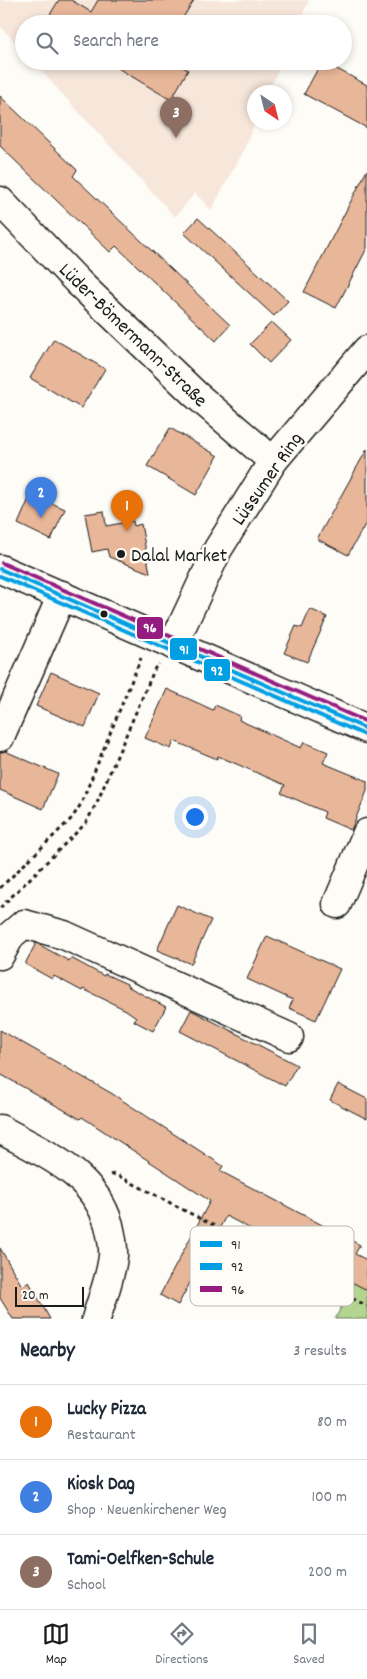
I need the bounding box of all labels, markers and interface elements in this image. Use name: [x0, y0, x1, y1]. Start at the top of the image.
search box: [15, 15, 352, 70]
icon: search: [33, 29, 61, 57]
text: Search here: [73, 29, 159, 56]
north arrow: [247, 85, 292, 130]
pin: 3: [160, 97, 192, 138]
street label: Lüder-Bömermann-Straße: [51, 258, 213, 415]
street label: Lüssumer Ring: [226, 427, 311, 532]
pin: 2: [25, 477, 57, 518]
pin: 1: [111, 490, 143, 531]
place label: Dalal Market: [131, 543, 227, 571]
marker: Dalal Market: [115, 548, 127, 560]
unlabelled marker: [99, 609, 109, 619]
line badge: 96: [136, 616, 164, 640]
text: 96: [143, 619, 157, 639]
line badge: 91: [169, 637, 198, 661]
text: 91: [179, 641, 189, 661]
line badge: 92: [203, 658, 231, 682]
text: 92: [211, 662, 223, 682]
your location: [182, 804, 208, 830]
legend: [190, 1226, 354, 1306]
text: 91: [231, 1236, 240, 1256]
text: 92: [231, 1258, 244, 1278]
text: 96: [231, 1281, 244, 1301]
scale bar: [15, 1284, 84, 1307]
text: 20 m: [22, 1286, 49, 1306]
text: Nearby: [20, 1337, 75, 1367]
text: 3 results: [293, 1340, 347, 1363]
text: Lucky Pizza: [67, 1397, 146, 1424]
text: 1: [34, 1411, 38, 1434]
text: 80 m: [317, 1411, 347, 1434]
text: Restaurant: [67, 1424, 136, 1447]
text: Kiosk Dag: [67, 1472, 135, 1499]
text: 2: [33, 1486, 40, 1509]
text: 100 m: [311, 1486, 347, 1509]
text: Shop · Neuenkirchener Weg: [67, 1499, 227, 1522]
text: Tami-Oelfken-Schule: [67, 1547, 214, 1574]
text: 3: [32, 1561, 40, 1584]
text: 200 m: [308, 1561, 347, 1584]
text: School: [67, 1574, 106, 1597]
tab: Map: [42, 1620, 70, 1670]
tab: Directions: [155, 1620, 208, 1670]
tab: Saved: [293, 1620, 325, 1670]

